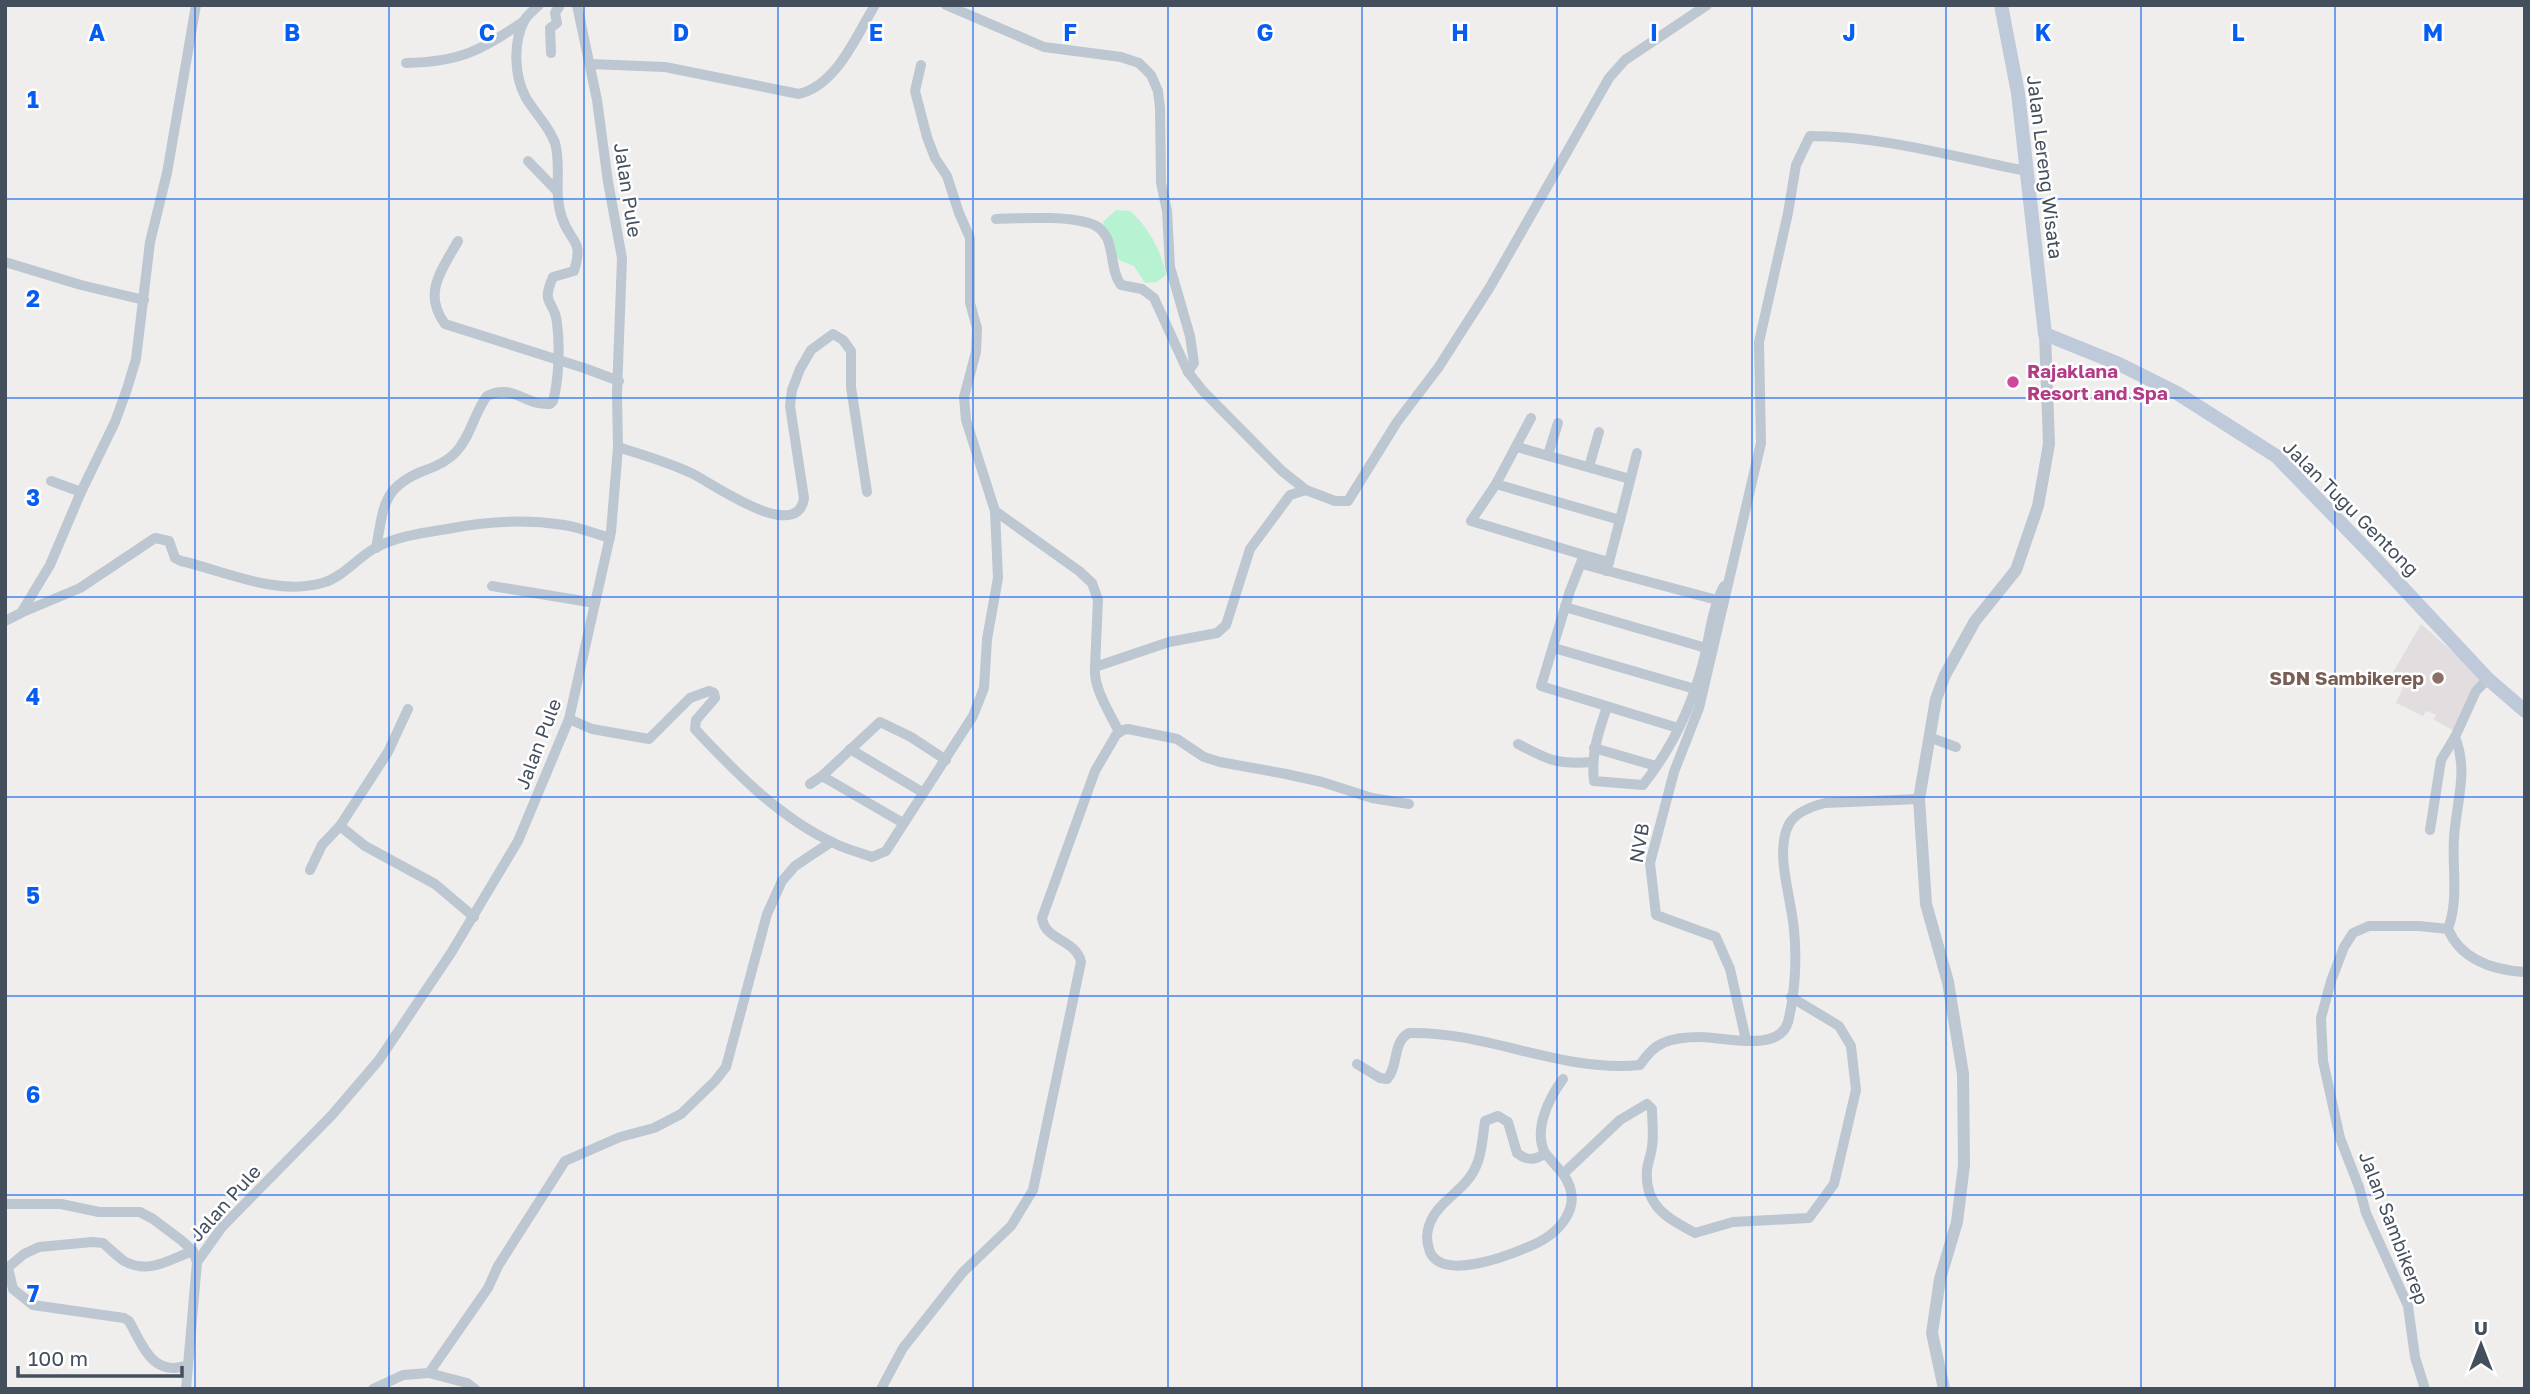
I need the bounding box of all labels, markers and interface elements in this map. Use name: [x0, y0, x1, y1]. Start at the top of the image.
text: A: [89, 18, 106, 46]
text: B: [284, 18, 300, 46]
text: C: [479, 18, 495, 46]
text: D: [673, 18, 689, 46]
text: E: [869, 18, 883, 46]
text: F: [1063, 18, 1077, 46]
text: G: [1257, 18, 1273, 46]
text: H: [1451, 18, 1469, 46]
text: I: [1650, 18, 1658, 46]
text: J: [1842, 18, 1856, 46]
text: K: [2035, 18, 2052, 46]
text: L: [2231, 18, 2245, 46]
text: M: [2423, 18, 2443, 46]
street label: Jalan Lereng Wisata: [2023, 74, 2068, 260]
text: 1: [27, 85, 39, 113]
street label: Jalan Pule: [610, 141, 647, 239]
text: 2: [26, 284, 40, 312]
place label: Rajaklana Resort and Spa: [2027, 359, 2168, 404]
marker: Rajaklana Resort and Spa: [2005, 374, 2021, 390]
street label: Jalan Tugu Gentong: [2279, 435, 2424, 580]
text: 3: [26, 483, 40, 511]
place label: SDN Sambikerep: [2269, 666, 2424, 689]
marker: SDN Sambikerep: [2430, 670, 2446, 686]
text: 4: [26, 682, 40, 710]
street label: Jalan Pule: [510, 695, 565, 792]
street label: NVB: [1624, 821, 1653, 865]
text: 5: [26, 881, 40, 909]
text: 6: [26, 1080, 40, 1108]
street label: Jalan Sambikerep: [2355, 1148, 2434, 1308]
street label: Jalan Pule: [184, 1160, 265, 1246]
text: 7: [27, 1279, 39, 1307]
north arrow: [2446, 1310, 2516, 1380]
text: U: [2474, 1316, 2488, 1339]
scale bar: [18, 1334, 182, 1378]
text: 100 m: [28, 1345, 88, 1371]

